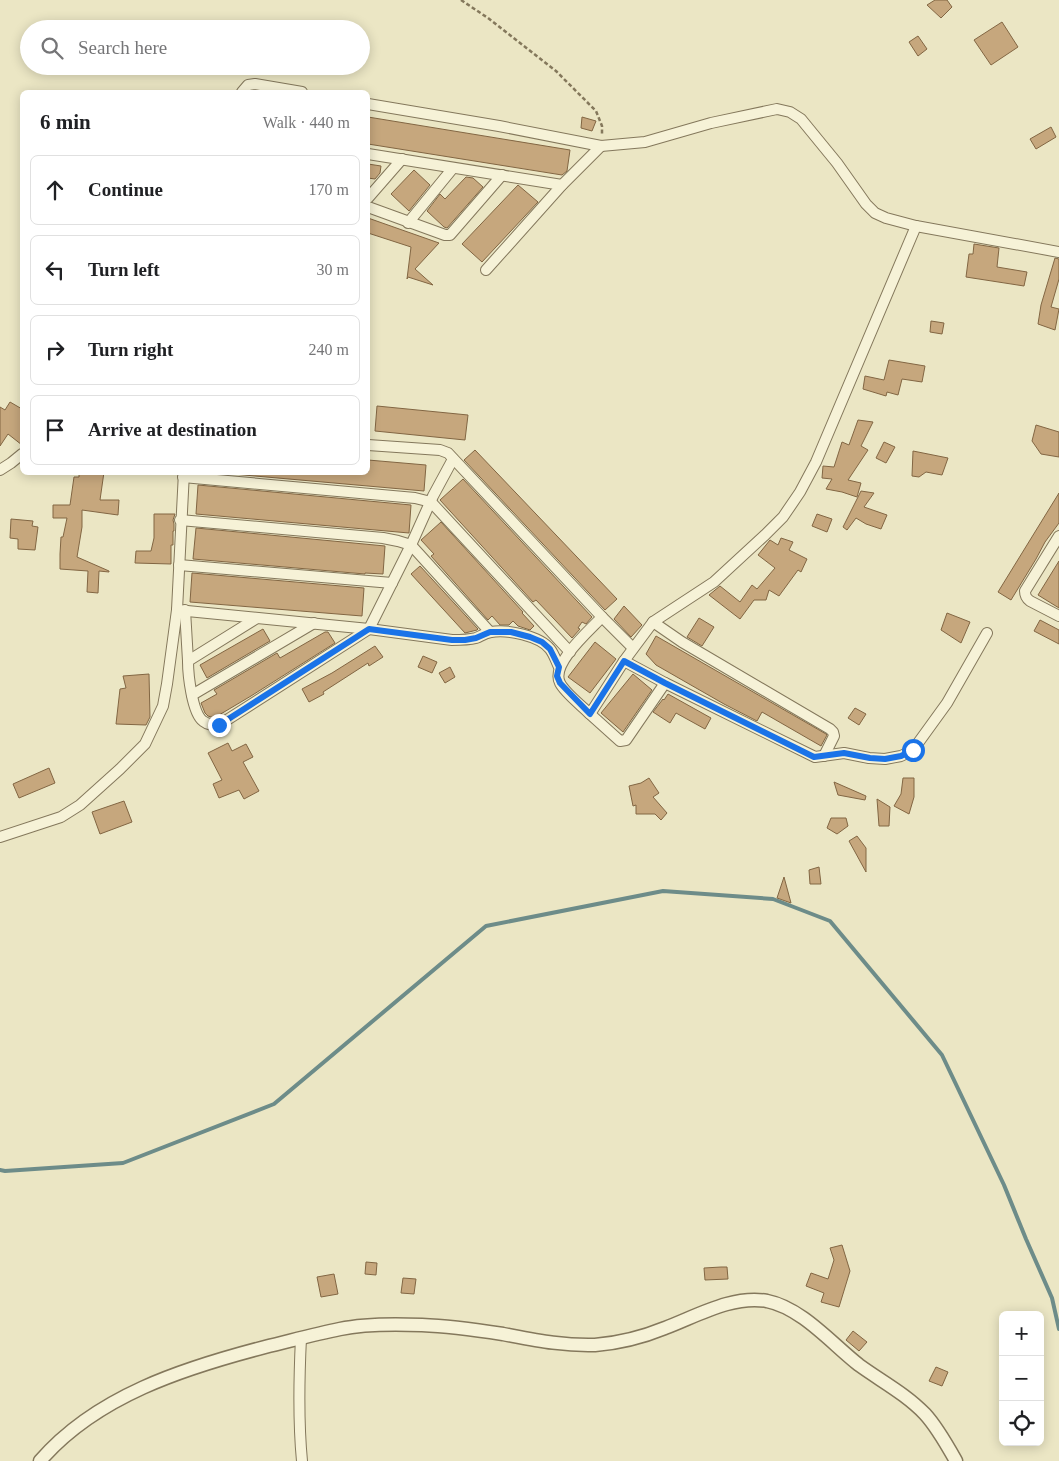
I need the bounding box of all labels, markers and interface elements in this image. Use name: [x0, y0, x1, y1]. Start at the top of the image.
search box: [20, 20, 370, 75]
icon: search: [38, 34, 66, 62]
text: Search here: [78, 37, 167, 58]
text: 6 min: [40, 110, 91, 134]
text: Walk · 440 m: [263, 114, 350, 131]
icon: ahead: [41, 176, 69, 204]
text: Continue: [88, 179, 163, 200]
text: 170 m: [309, 181, 349, 198]
icon: left: [41, 256, 69, 284]
text: Turn left: [88, 259, 160, 280]
text: 30 m: [317, 261, 349, 278]
icon: right: [41, 336, 69, 364]
text: Turn right: [88, 339, 173, 360]
text: 240 m: [309, 341, 349, 358]
icon: arrive: [41, 416, 69, 444]
text: Arrive at destination: [88, 419, 257, 440]
route end: [208, 714, 231, 737]
route start: [902, 739, 925, 762]
map controls: [999, 1311, 1044, 1446]
button: +: [999, 1311, 1044, 1356]
button: −: [999, 1356, 1044, 1401]
button: locate: [999, 1401, 1044, 1446]

